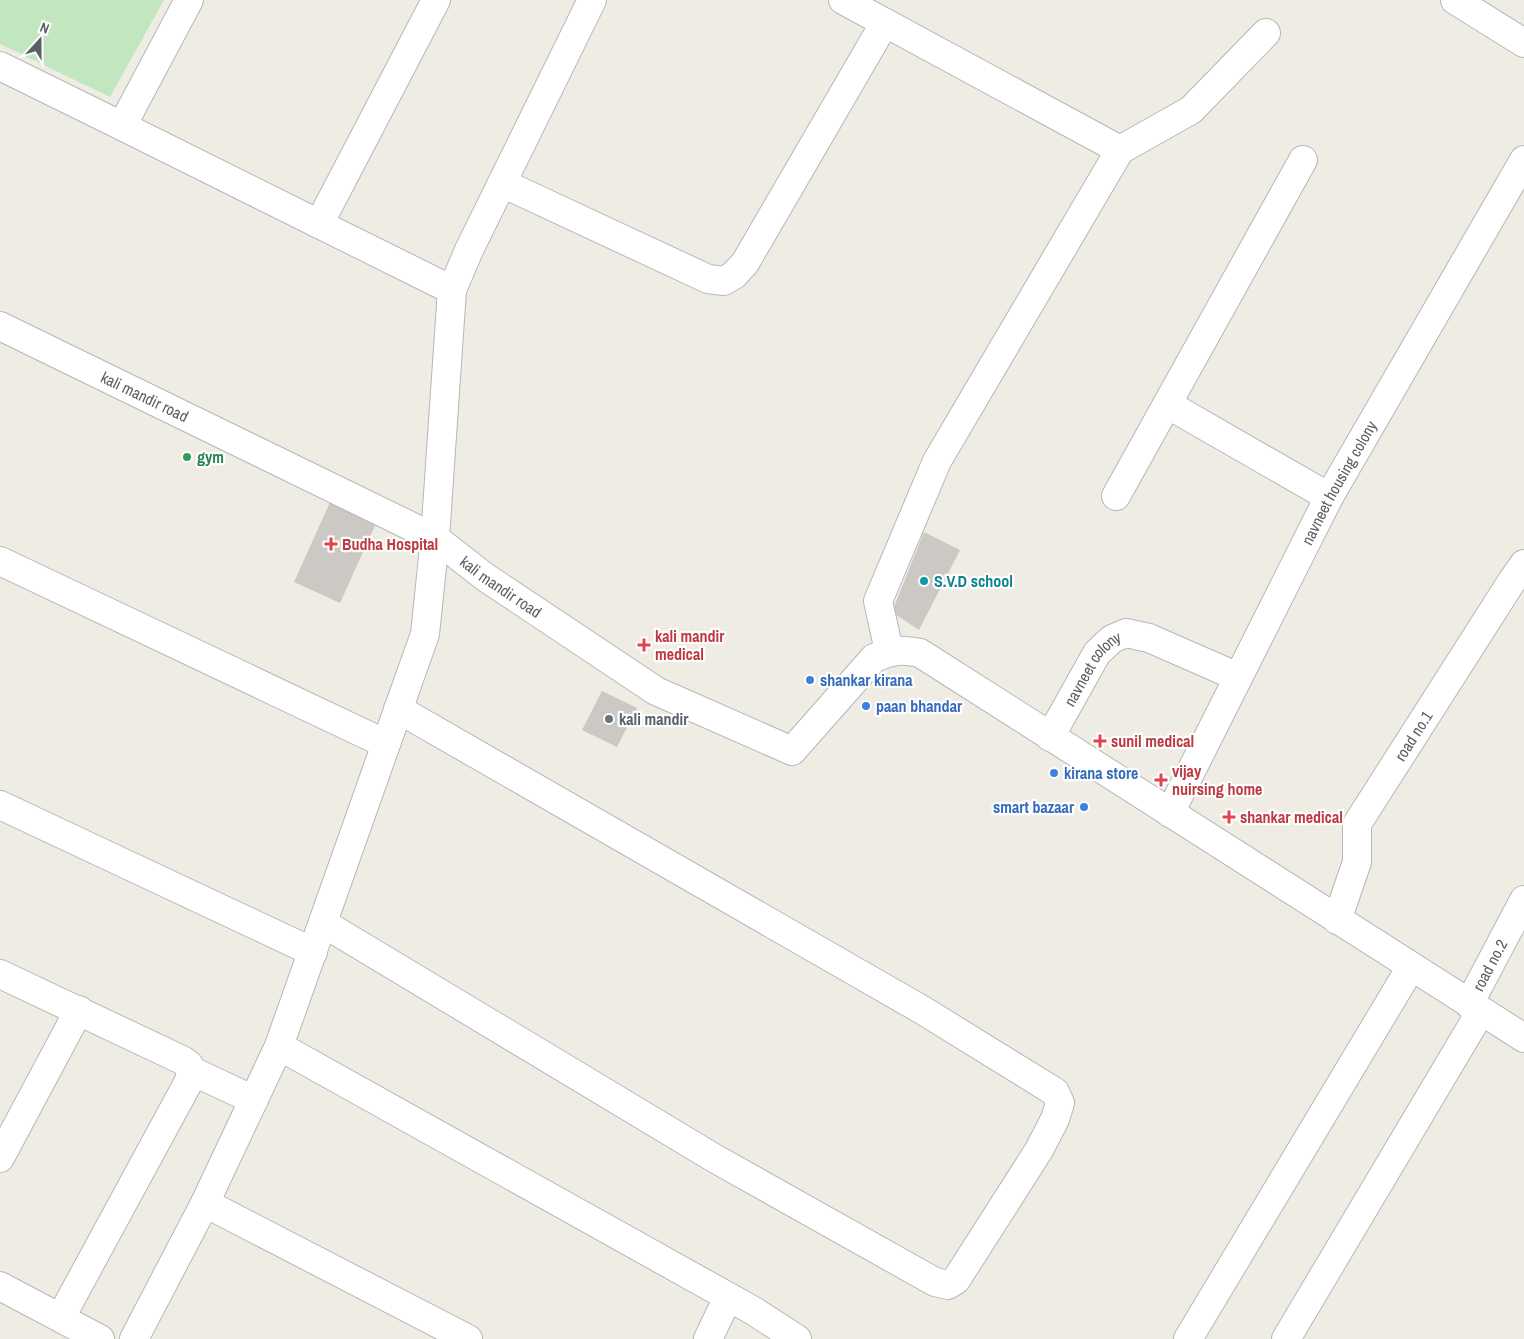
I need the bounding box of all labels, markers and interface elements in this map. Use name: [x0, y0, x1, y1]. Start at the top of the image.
north arrow: [15, 15, 65, 65]
text: N: [38, 18, 52, 38]
street label: kali mandir road: [97, 366, 192, 427]
street label: navneet housing colony: [1296, 416, 1382, 548]
place label: gym: [197, 446, 224, 468]
marker: gym: [181, 451, 193, 463]
place label: Budha Hospital: [342, 533, 438, 555]
marker: Budha Hospital: [324, 537, 338, 551]
street label: kali mandir road: [456, 551, 546, 623]
place label: S.V.D school: [934, 570, 1013, 592]
marker: S.V.D school: [918, 575, 930, 587]
place label: kali mandir medical: [655, 625, 725, 665]
street label: navneet colony: [1058, 625, 1124, 710]
marker: kali mandir medical: [637, 638, 651, 652]
place label: shankar kirana: [820, 669, 913, 691]
marker: shankar kirana: [804, 674, 816, 686]
place label: paan bhandar: [876, 695, 963, 717]
marker: paan bhandar: [860, 700, 872, 712]
street label: road no.1: [1389, 706, 1438, 765]
place label: kali mandir: [619, 708, 689, 730]
marker: kali mandir: [603, 713, 615, 725]
place label: sunil medical: [1111, 730, 1194, 752]
marker: sunil medical: [1093, 734, 1107, 748]
place label: vijay nuirsing home: [1172, 760, 1262, 800]
place label: kirana store: [1064, 762, 1138, 784]
marker: kirana store: [1048, 767, 1060, 779]
marker: vijay nuirsing home: [1154, 773, 1168, 787]
place label: smart bazaar: [993, 796, 1075, 818]
marker: smart bazaar: [1078, 801, 1090, 813]
place label: shankar medical: [1240, 806, 1343, 828]
marker: shankar medical: [1222, 810, 1236, 824]
street label: road no.2: [1467, 935, 1512, 995]

